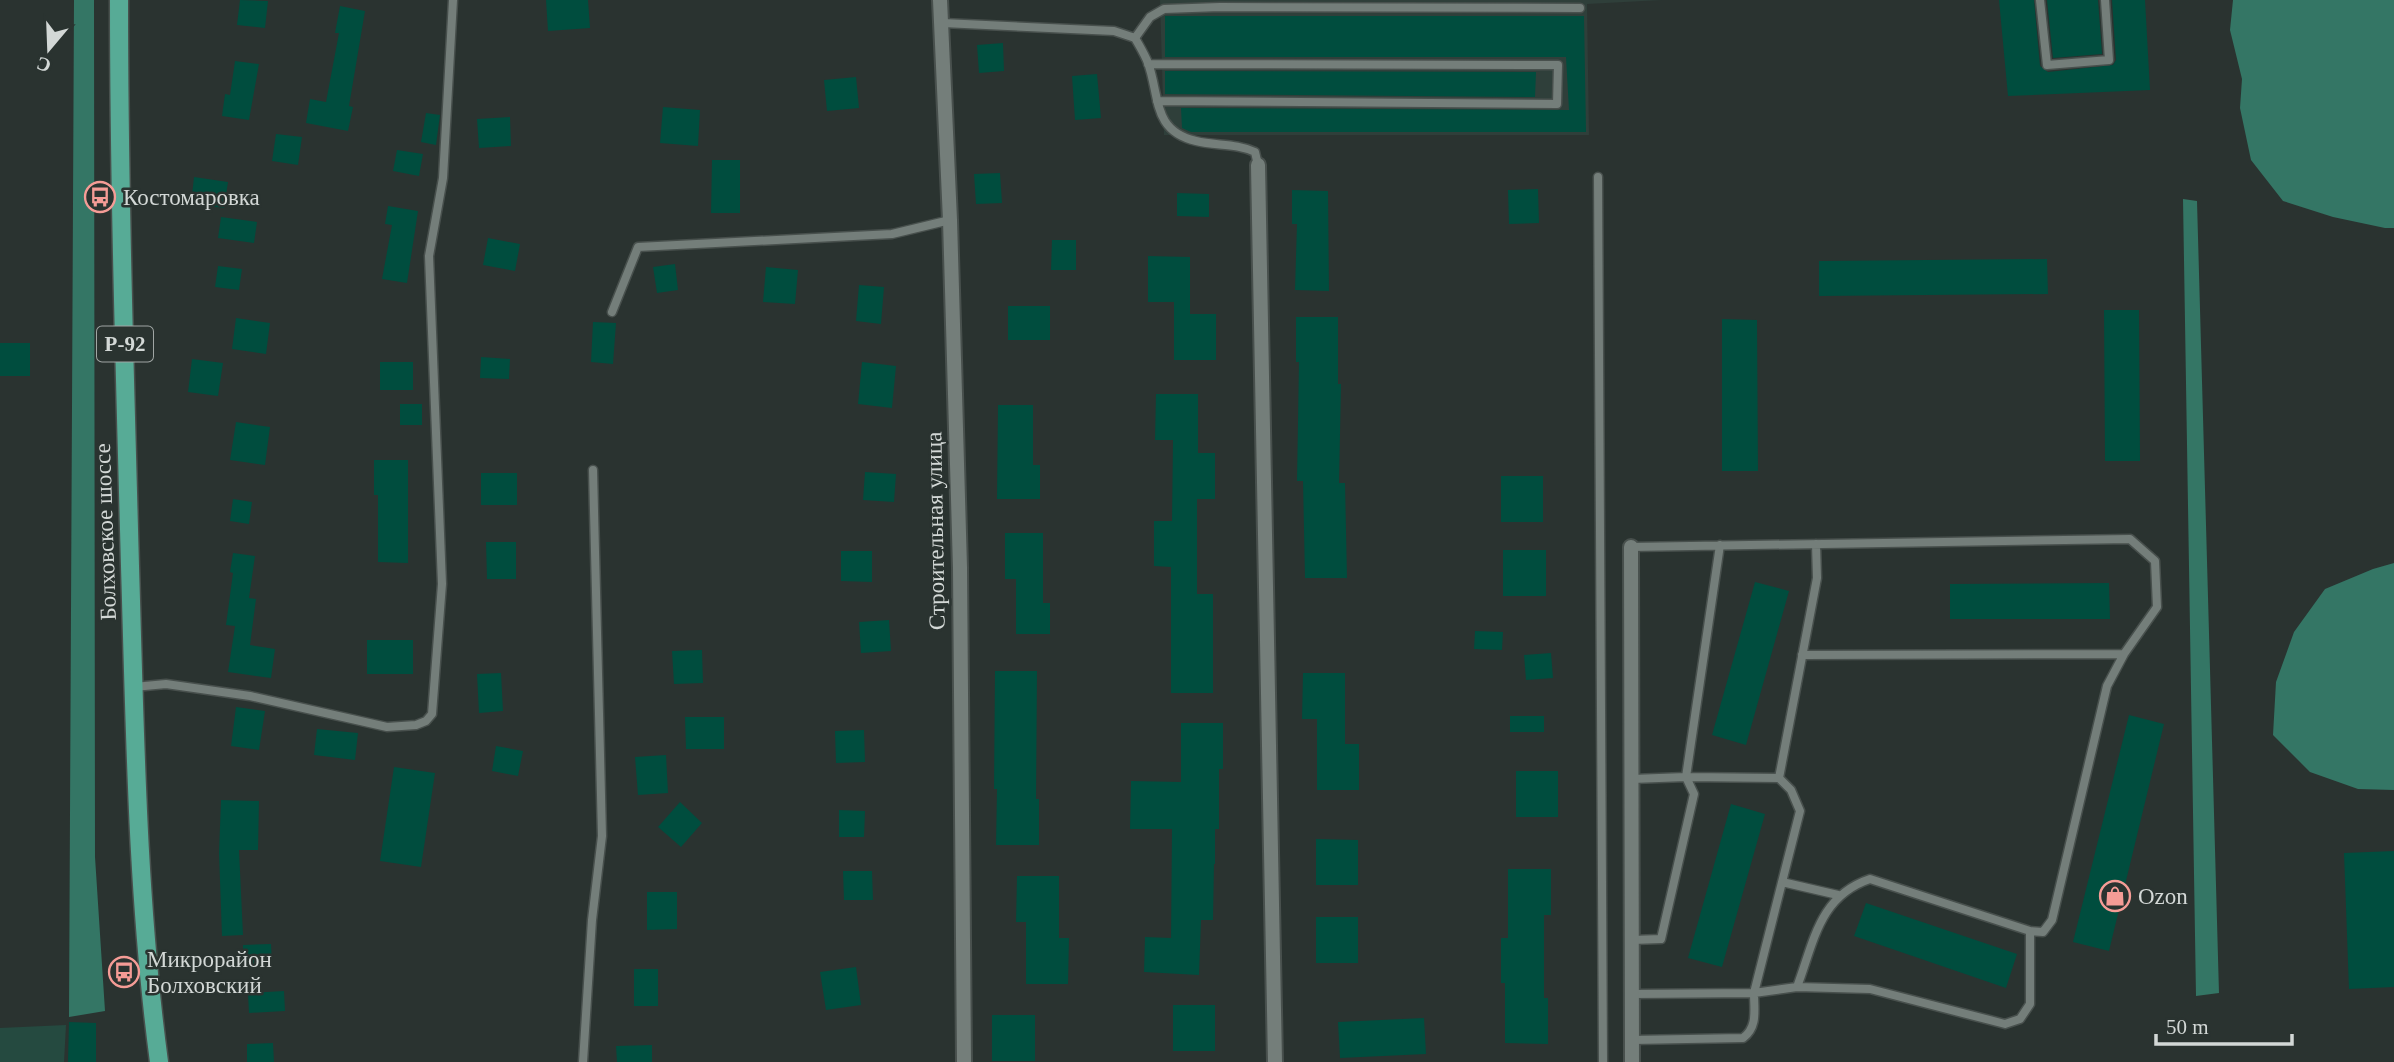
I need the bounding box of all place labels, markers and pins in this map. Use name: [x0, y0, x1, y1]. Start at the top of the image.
bus stop icon: Костомаровка: [83, 180, 117, 214]
place label: Костомаровка: [123, 185, 260, 210]
shop icon: Ozon: [2098, 879, 2132, 913]
place label: Ozon: [2138, 884, 2188, 909]
place label: Микрорайон Болховский: [147, 947, 272, 998]
bus stop icon: Микрорайон Болховский: [107, 955, 141, 989]

